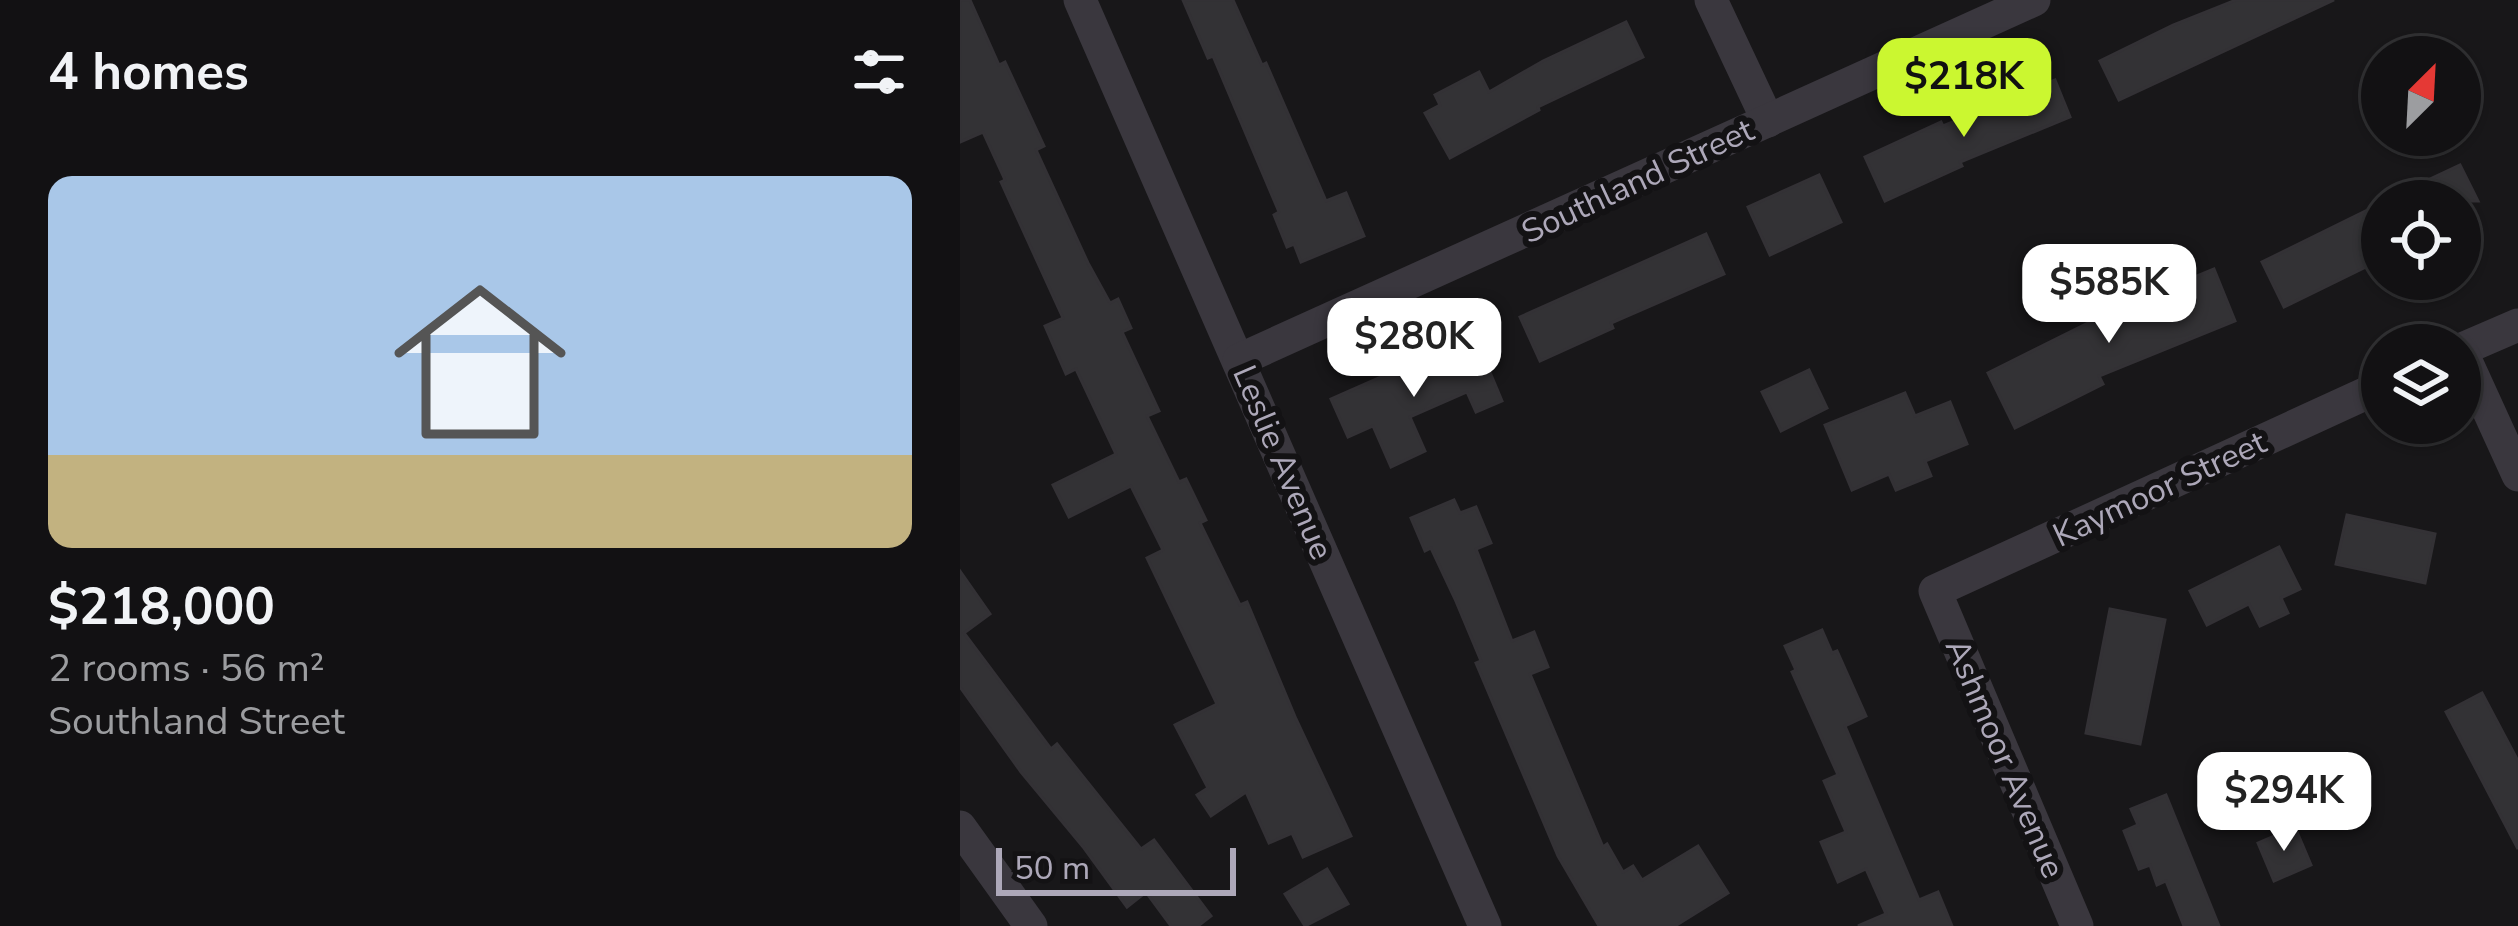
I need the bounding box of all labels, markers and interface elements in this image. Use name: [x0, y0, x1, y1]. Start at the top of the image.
north arrow: [2361, 36, 2481, 156]
map controls: [2361, 36, 2481, 444]
text: 4 homes: [48, 37, 249, 107]
pin: $218K: [1880, 38, 2048, 140]
icon: filters: [846, 39, 912, 105]
text: $218K: [1904, 50, 2024, 103]
street label: Southland Street: [1514, 108, 1761, 255]
button: locate: [2361, 180, 2481, 300]
pin: $585K: [2025, 244, 2193, 346]
icon: home: [372, 254, 588, 470]
text: $585K: [2049, 256, 2169, 309]
pin: $280K: [1330, 298, 1498, 400]
text: $280K: [1354, 310, 1474, 363]
button: layers: [2361, 324, 2481, 444]
street label: Leslie Avenue: [1221, 359, 1344, 567]
street label: Kaymoor Street: [2046, 420, 2274, 558]
text: $218,000: [48, 572, 275, 642]
street label: Ashmoor Avenue: [1934, 632, 2075, 885]
text: 2 rooms · 56 m²: [48, 642, 325, 695]
text: Southland Street: [48, 695, 345, 748]
pin: $294K: [2200, 752, 2368, 854]
text: $294K: [2224, 764, 2344, 817]
scale bar: [996, 842, 1236, 895]
text: 50 m: [1014, 846, 1090, 891]

